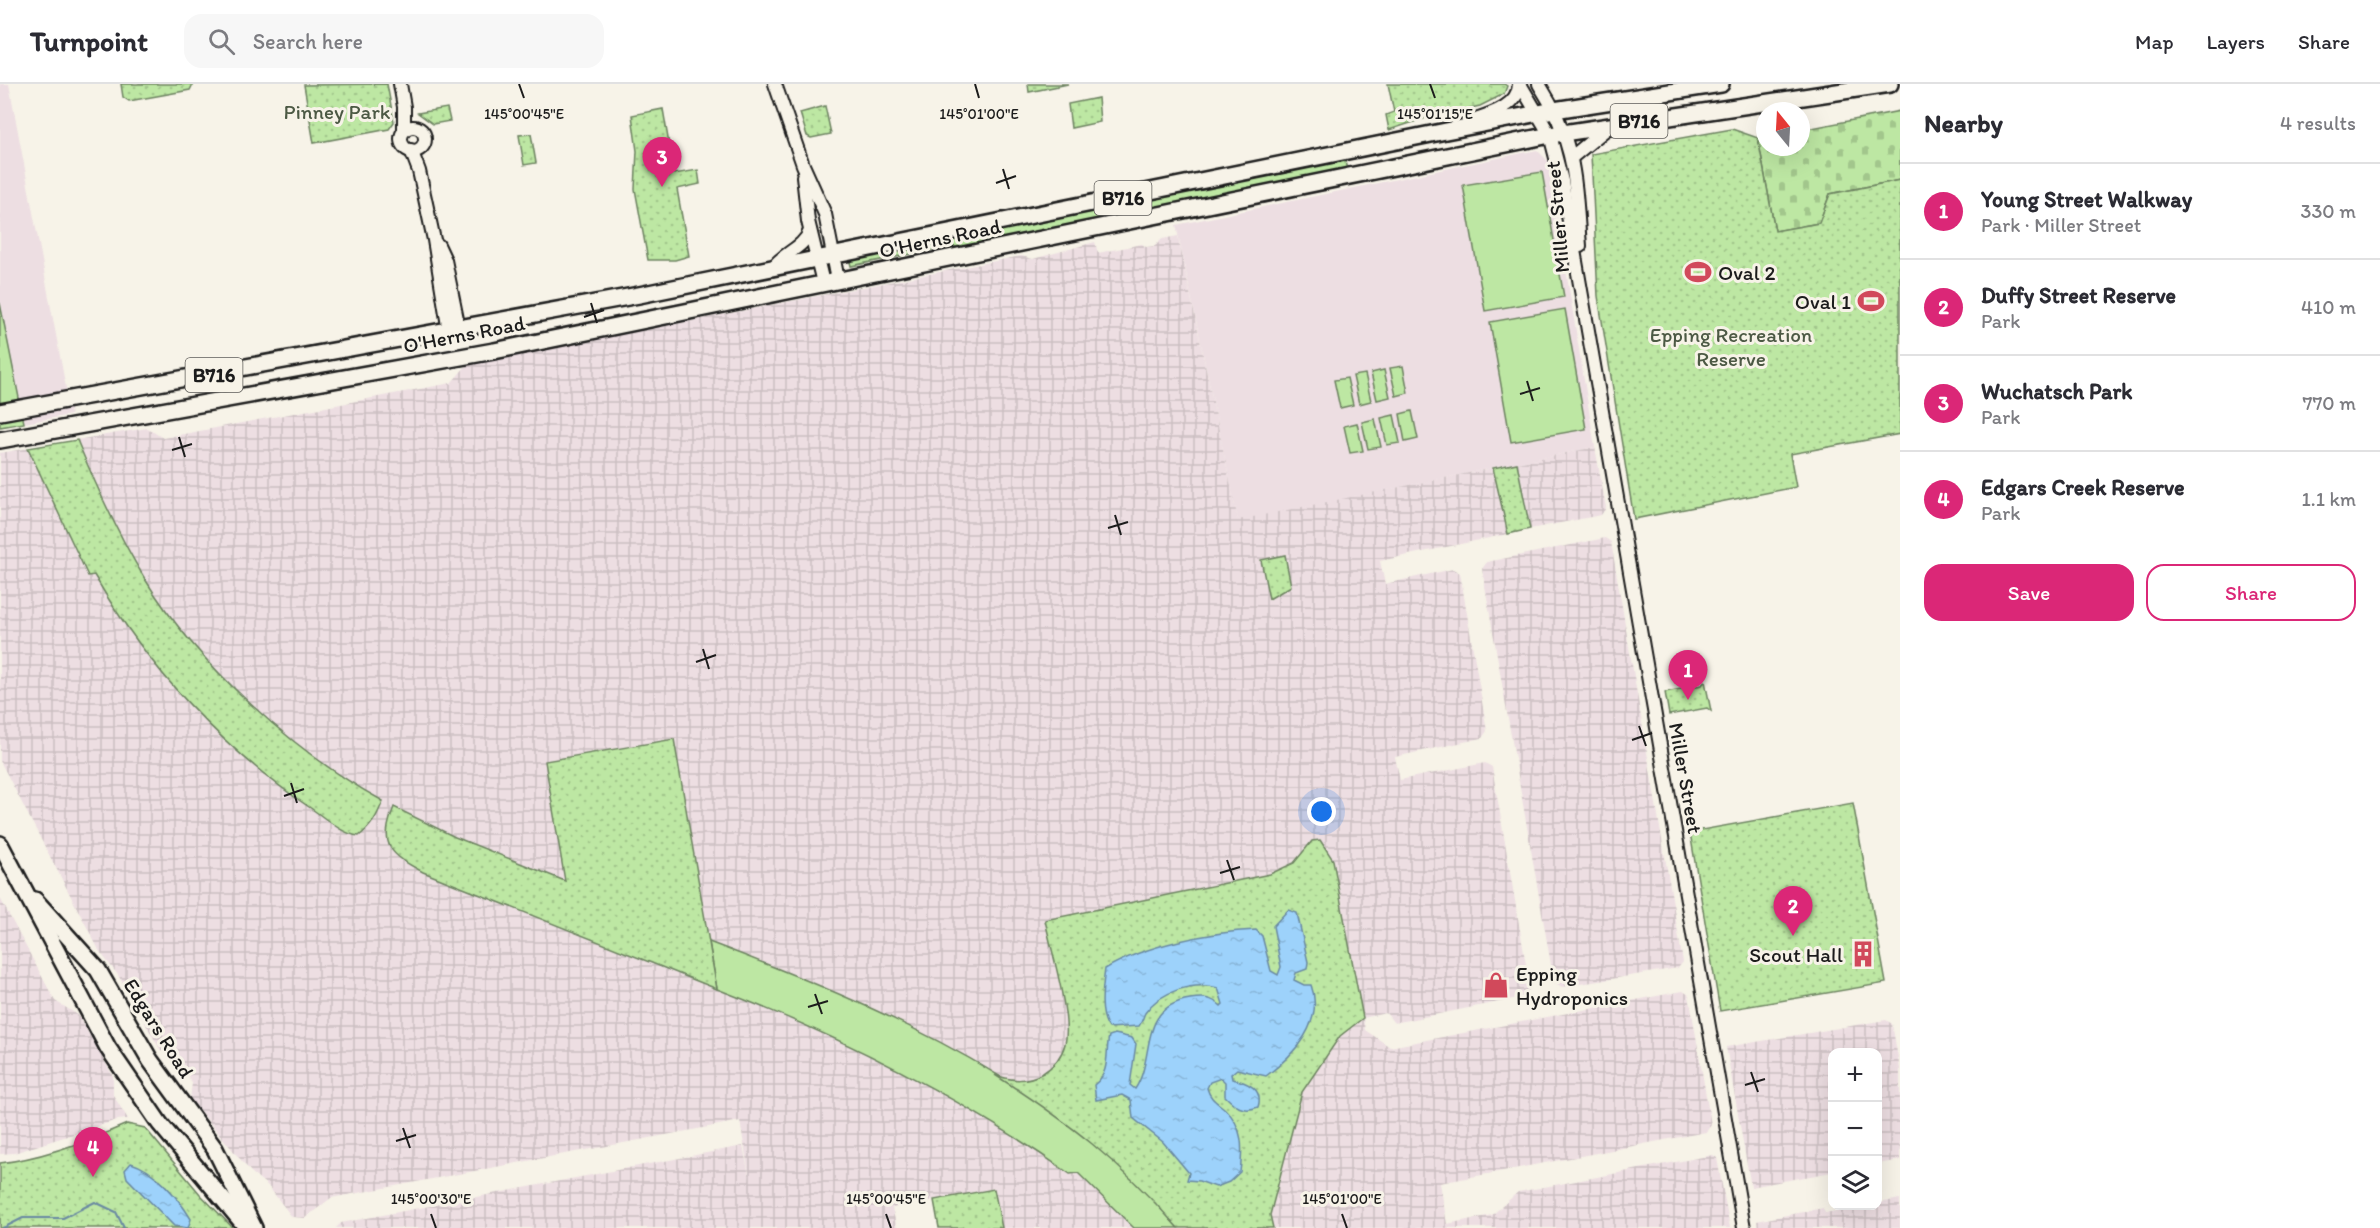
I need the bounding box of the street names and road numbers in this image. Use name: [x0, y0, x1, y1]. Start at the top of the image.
road number: B716: [1610, 104, 1668, 138]
street label: Miller Street: [1540, 160, 1574, 274]
road number: B716: [1094, 181, 1152, 215]
street label: O'Herns Road: [877, 213, 1003, 263]
street label: O'Herns Road: [401, 310, 527, 358]
road number: B716: [186, 358, 242, 392]
street label: Miller Street: [1664, 720, 1708, 836]
street label: Edgars Road: [119, 974, 199, 1082]

